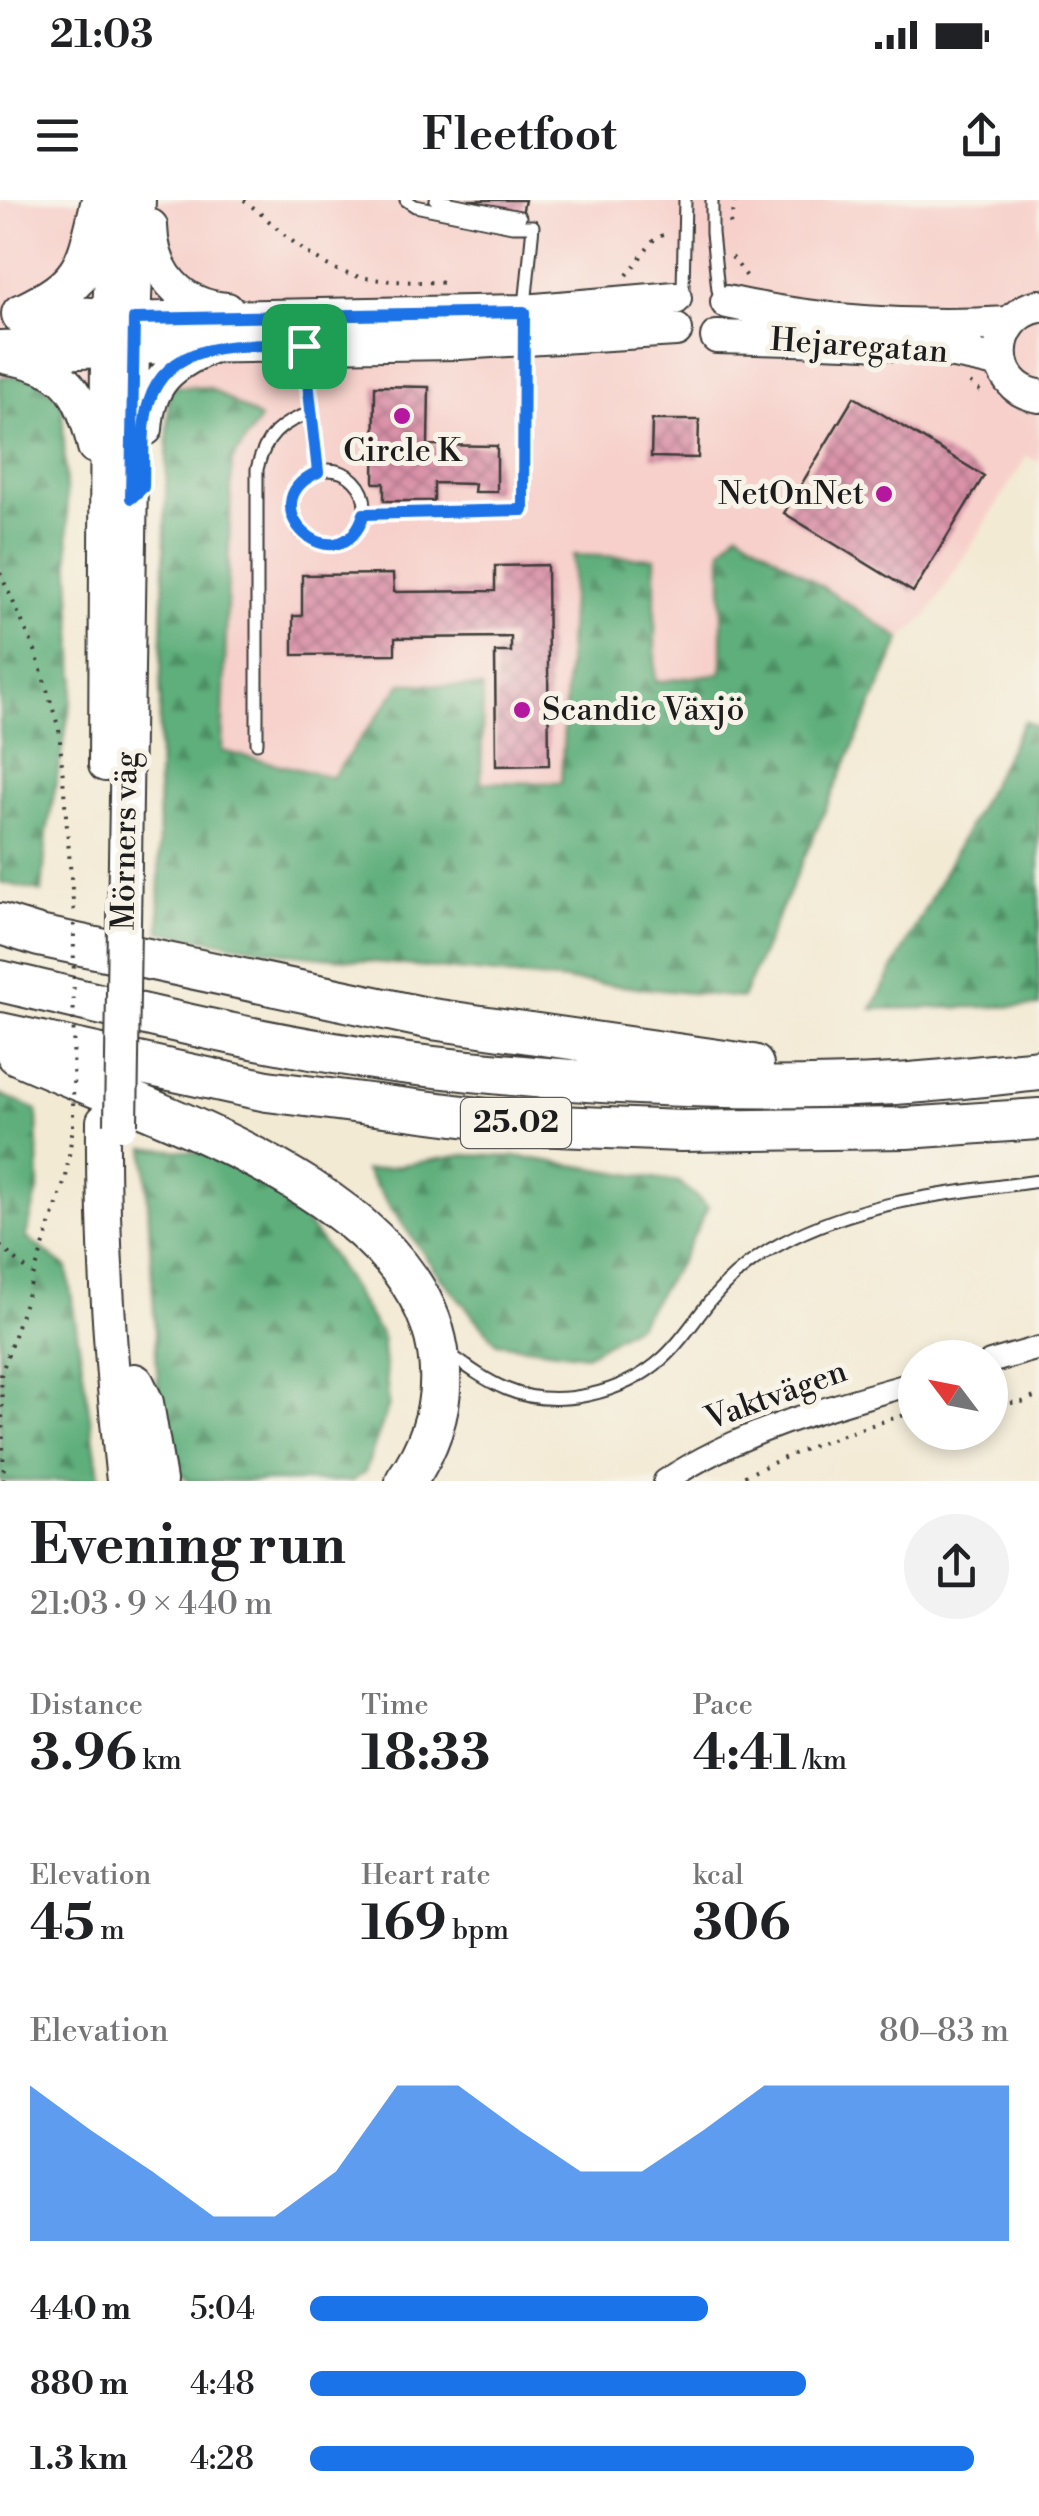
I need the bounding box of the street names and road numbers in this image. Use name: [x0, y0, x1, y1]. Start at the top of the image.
street label: Hejaregatan: [769, 320, 949, 372]
street label: Mörners väg: [103, 751, 147, 931]
road number: 25.02: [461, 1098, 571, 1148]
street label: Vaktvägen: [699, 1351, 852, 1439]

